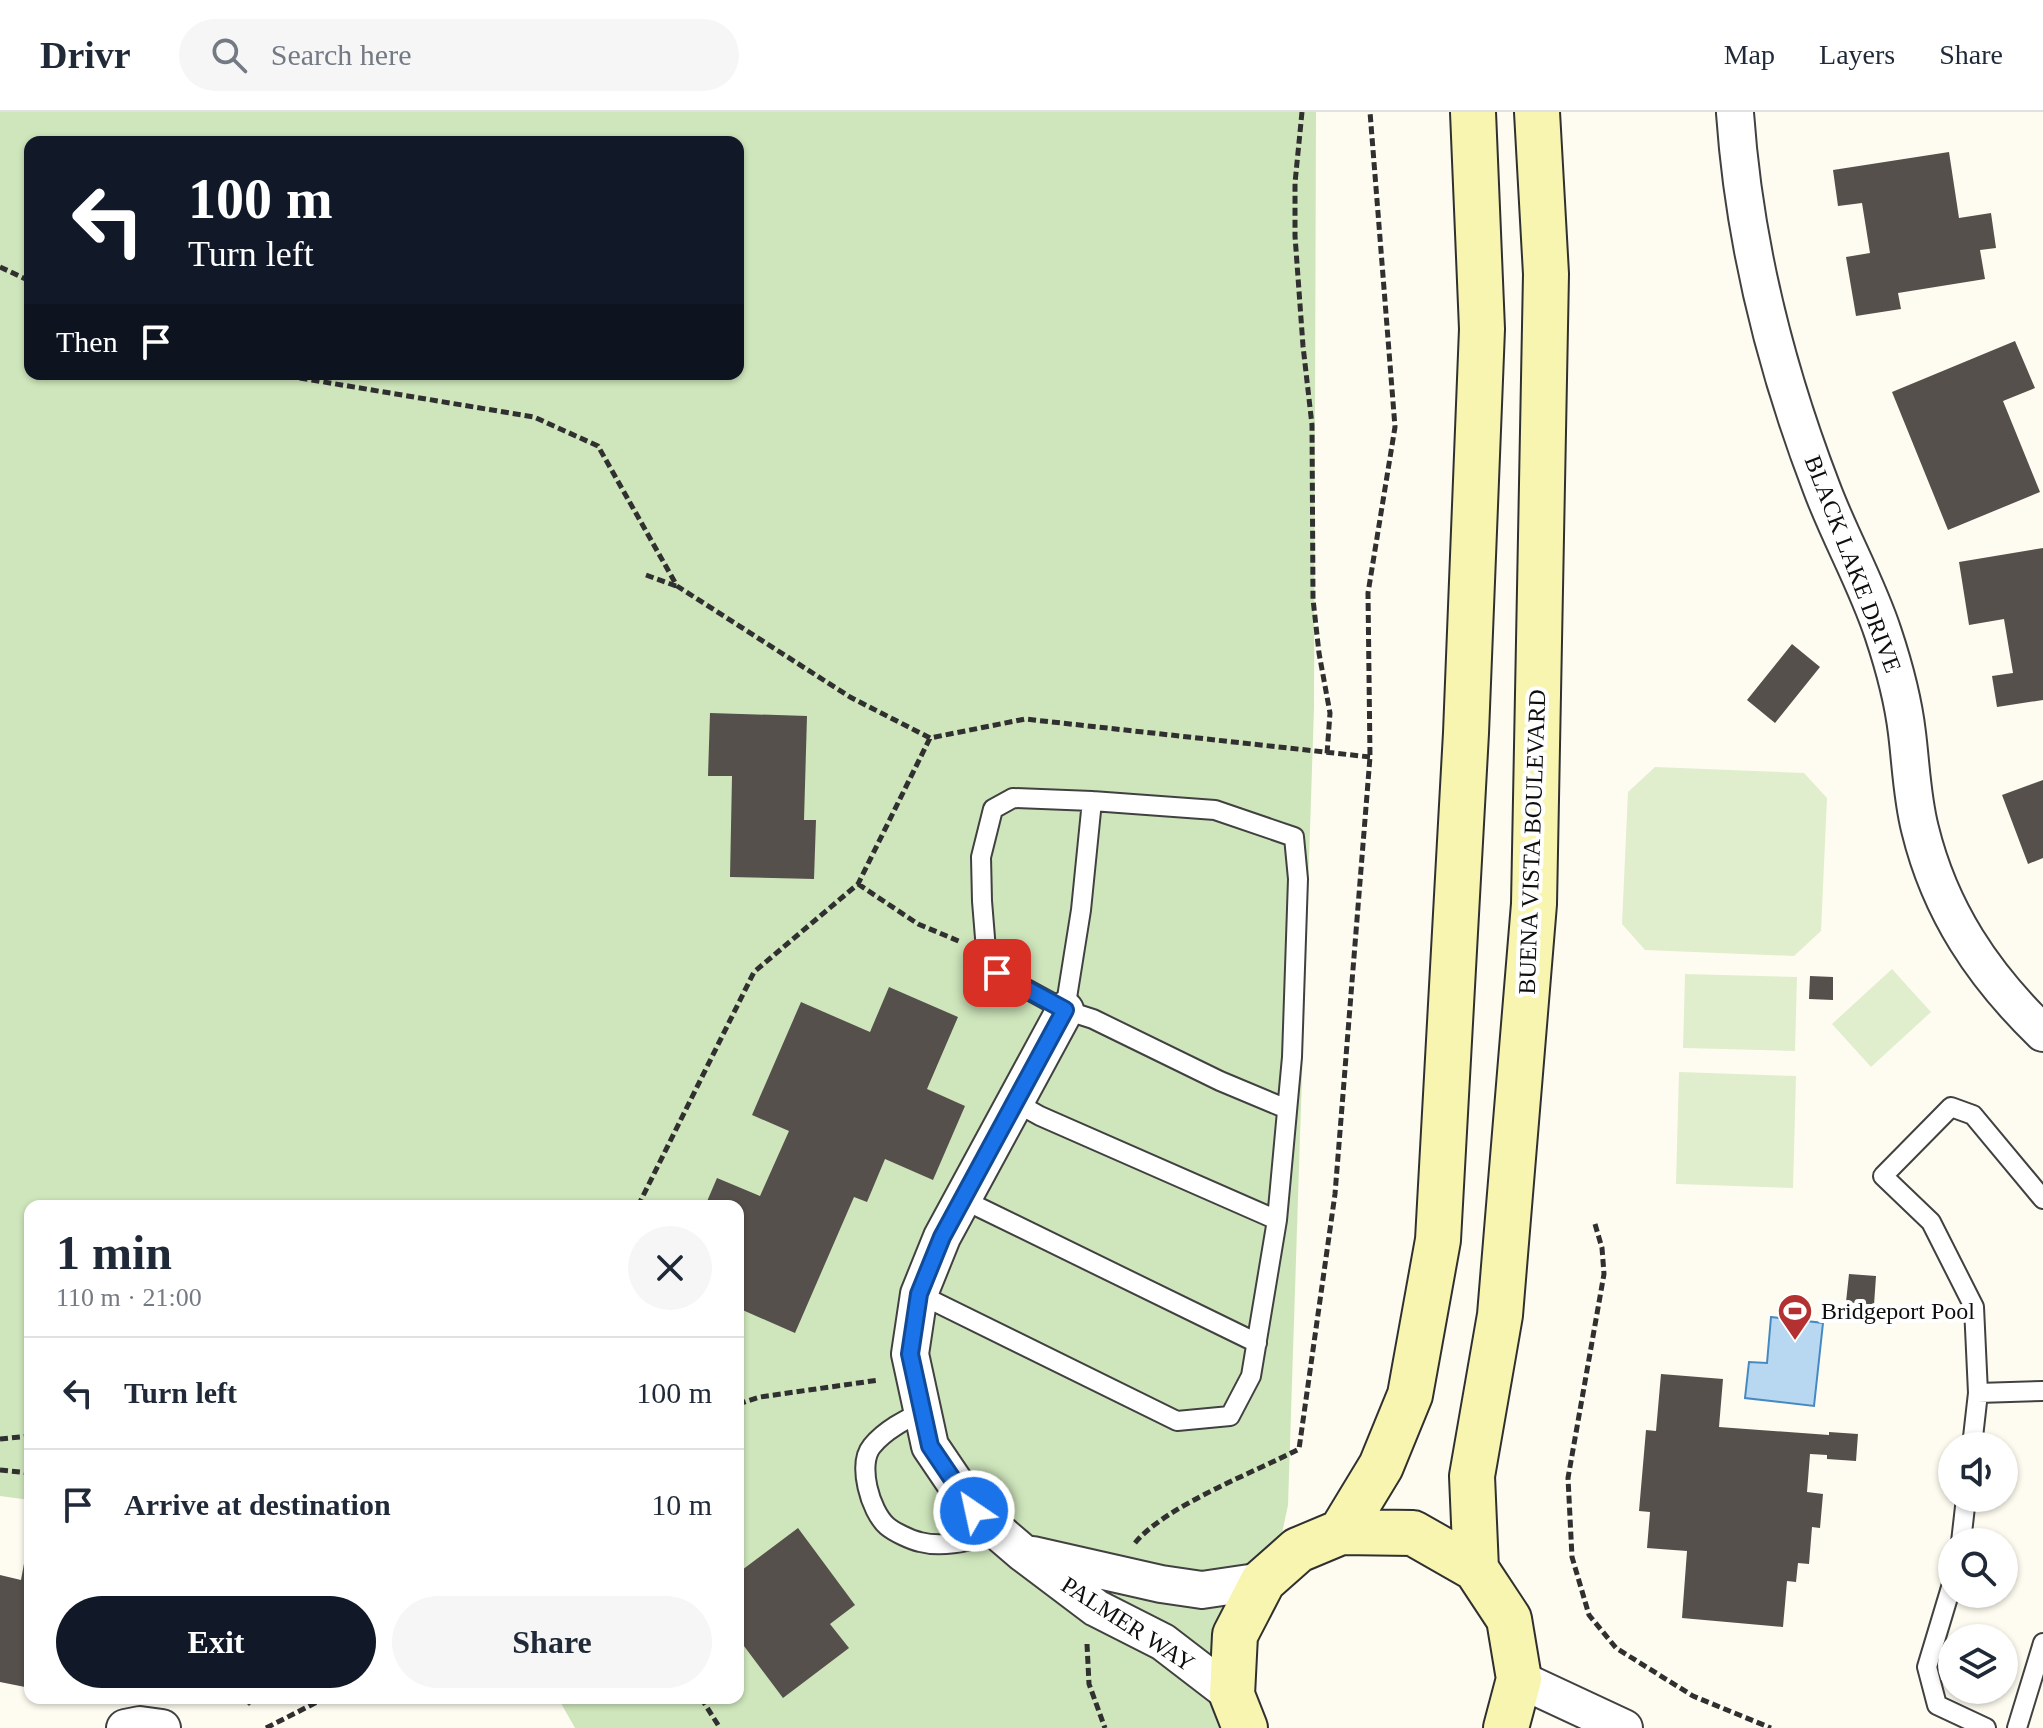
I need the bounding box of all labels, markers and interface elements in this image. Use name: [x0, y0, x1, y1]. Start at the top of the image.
search box: [179, 19, 739, 91]
icon: search: [207, 33, 251, 77]
text: Drivr: [40, 34, 131, 76]
text: Search here: [271, 38, 411, 71]
text: Map: [1724, 39, 1775, 70]
text: Layers: [1819, 39, 1895, 70]
text: Share: [1939, 39, 2003, 70]
icon: left: [56, 168, 160, 272]
text: 100 m: [188, 168, 333, 230]
text: Turn left: [188, 234, 314, 274]
icon: arrive: [134, 320, 178, 364]
text: Then: [56, 325, 118, 358]
street label: BLACK LAKE DRIVE: [1800, 452, 1906, 676]
street label: BUENA VISTA BOULEVARD: [1514, 689, 1550, 995]
pin: [963, 939, 1031, 1007]
icon: arrive: [975, 951, 1019, 995]
text: 1 min: [56, 1226, 172, 1279]
button: close: [628, 1226, 712, 1310]
text: 110 m · 21:00: [56, 1283, 202, 1312]
sports icon: Bridgeport Pool: [1776, 1292, 1814, 1342]
place label: Bridgeport Pool: [1821, 1298, 1975, 1324]
icon: left: [56, 1371, 100, 1415]
text: Turn left: [124, 1376, 237, 1409]
text: 100 m: [636, 1376, 712, 1409]
map controls: [1938, 1432, 2018, 1704]
button: sound: [1938, 1432, 2018, 1512]
position arrow: [932, 1469, 1016, 1553]
icon: arrive: [56, 1483, 100, 1527]
text: Arrive at destination: [124, 1488, 391, 1521]
text: 10 m: [651, 1488, 712, 1521]
button: search: [1938, 1528, 2018, 1608]
street label: PALMER WAY: [1057, 1571, 1199, 1677]
button: Exit: [56, 1596, 376, 1688]
button: Share: [392, 1596, 712, 1688]
button: layers: [1938, 1624, 2018, 1704]

